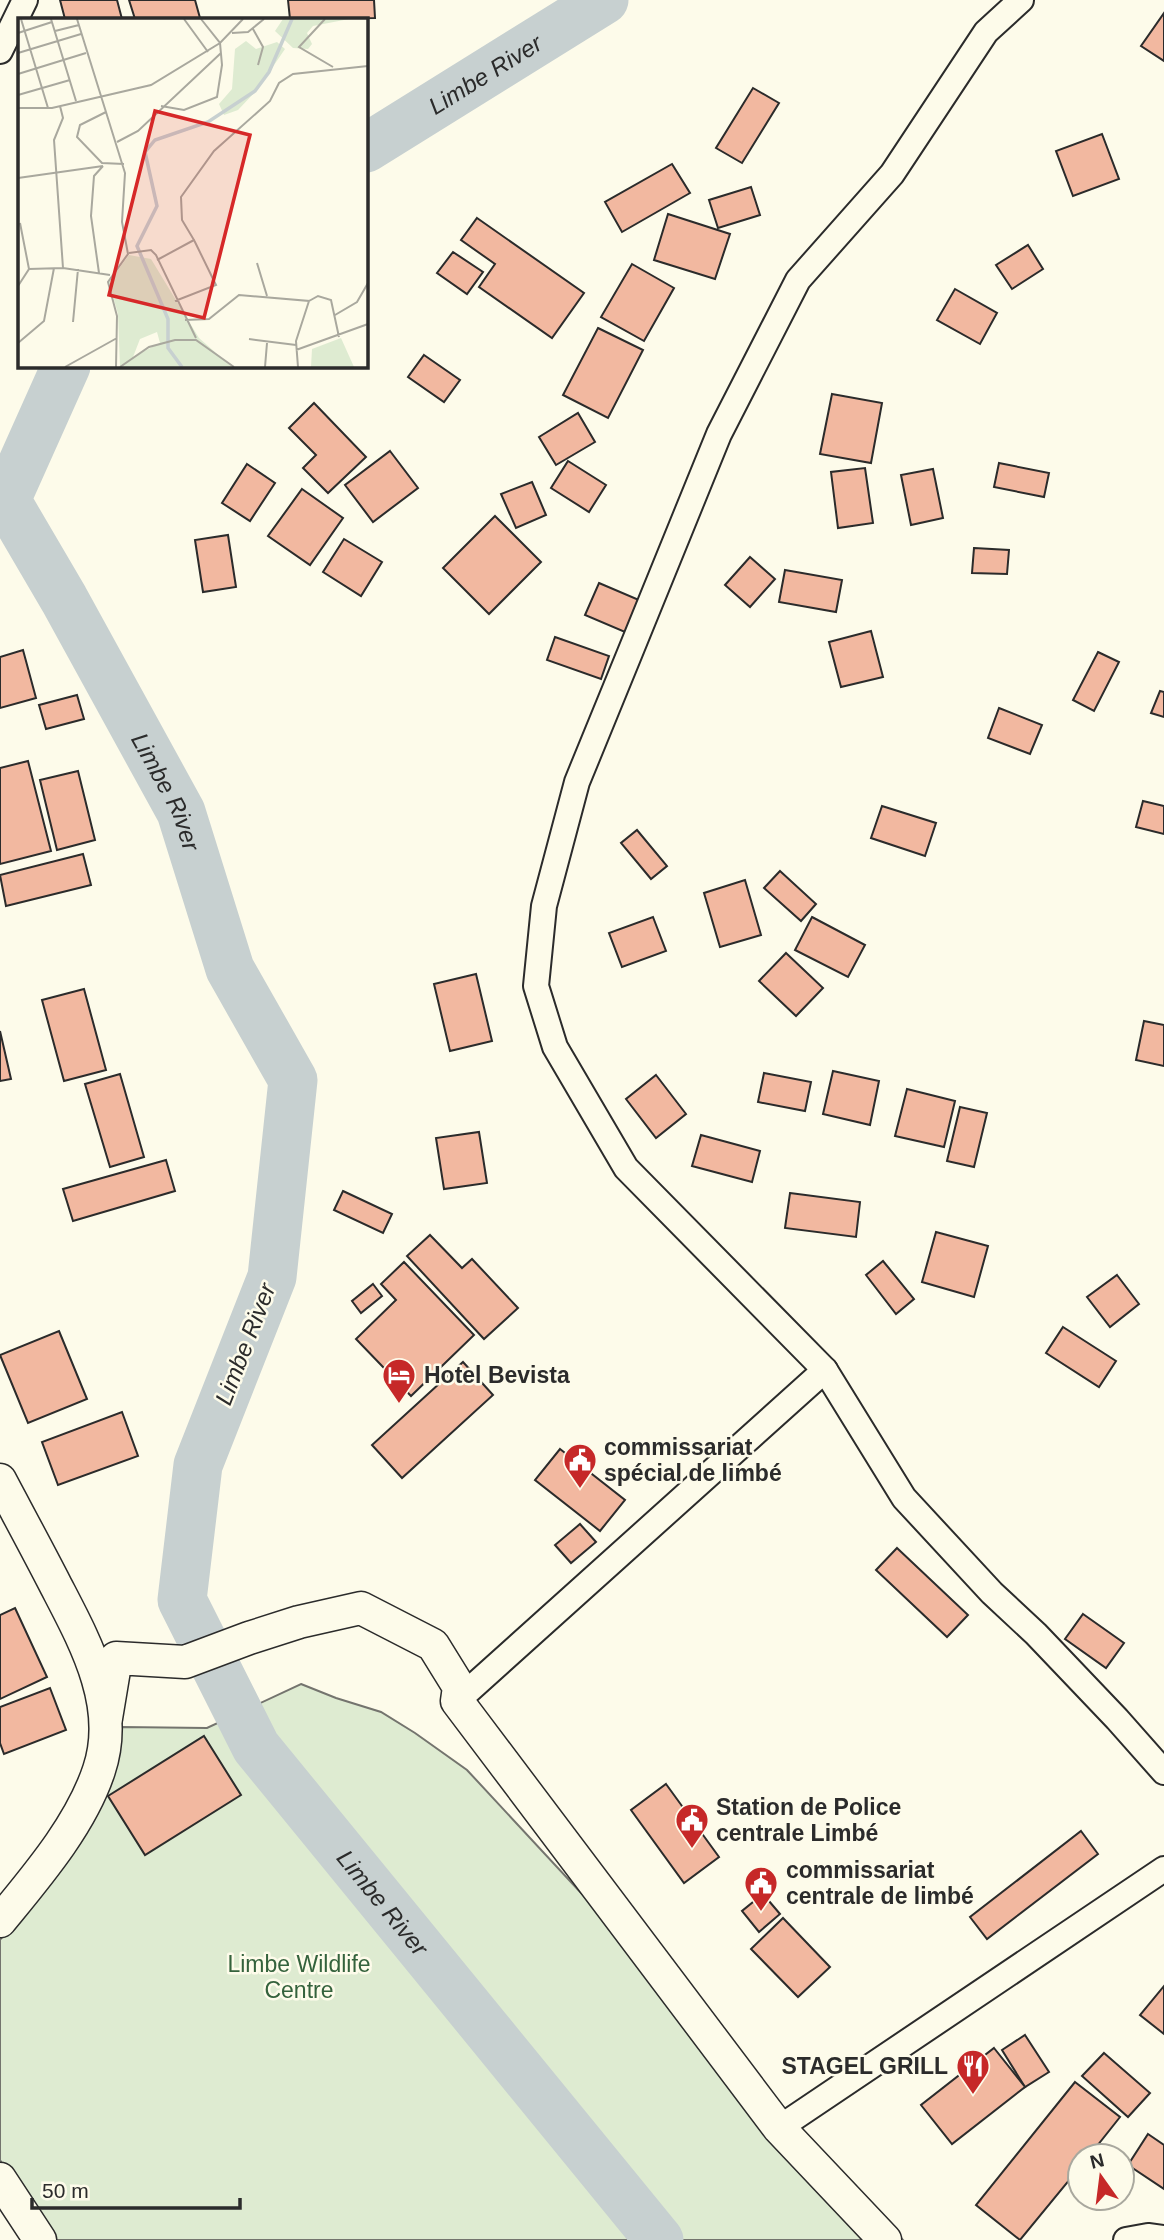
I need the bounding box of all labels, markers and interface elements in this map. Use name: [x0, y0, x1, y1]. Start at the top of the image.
inset map: [18, 18, 368, 368]
water label: Limbe River: [423, 28, 547, 119]
water label: Limbe River: [126, 728, 206, 855]
water label: Limbe River: [209, 1278, 281, 1409]
hotel icon: Hotel Bevista: [380, 1356, 418, 1405]
place label: Hotel Bevista: [424, 1362, 570, 1388]
place label: commissariat spécial de limbé: [604, 1434, 782, 1486]
public building icon: commissariat spécial de limbé: [561, 1441, 599, 1490]
place label: Station de Police centrale Limbé: [716, 1794, 901, 1846]
public building icon: Station de Police centrale Limbé: [673, 1801, 711, 1850]
water label: Limbe River: [332, 1844, 435, 1961]
place label: commissariat centrale de limbé: [786, 1857, 974, 1909]
public building icon: commissariat centrale de limbé: [742, 1864, 780, 1913]
park label: Limbe Wildlife Centre: [227, 1951, 371, 2003]
restaurant icon: STAGEL GRILL: [954, 2047, 992, 2096]
place label: STAGEL GRILL: [781, 2053, 948, 2079]
north arrow: [1066, 2142, 1136, 2212]
text: N: [1088, 2149, 1106, 2173]
scale bar: [32, 2166, 240, 2210]
text: 50 m: [42, 2179, 89, 2202]

